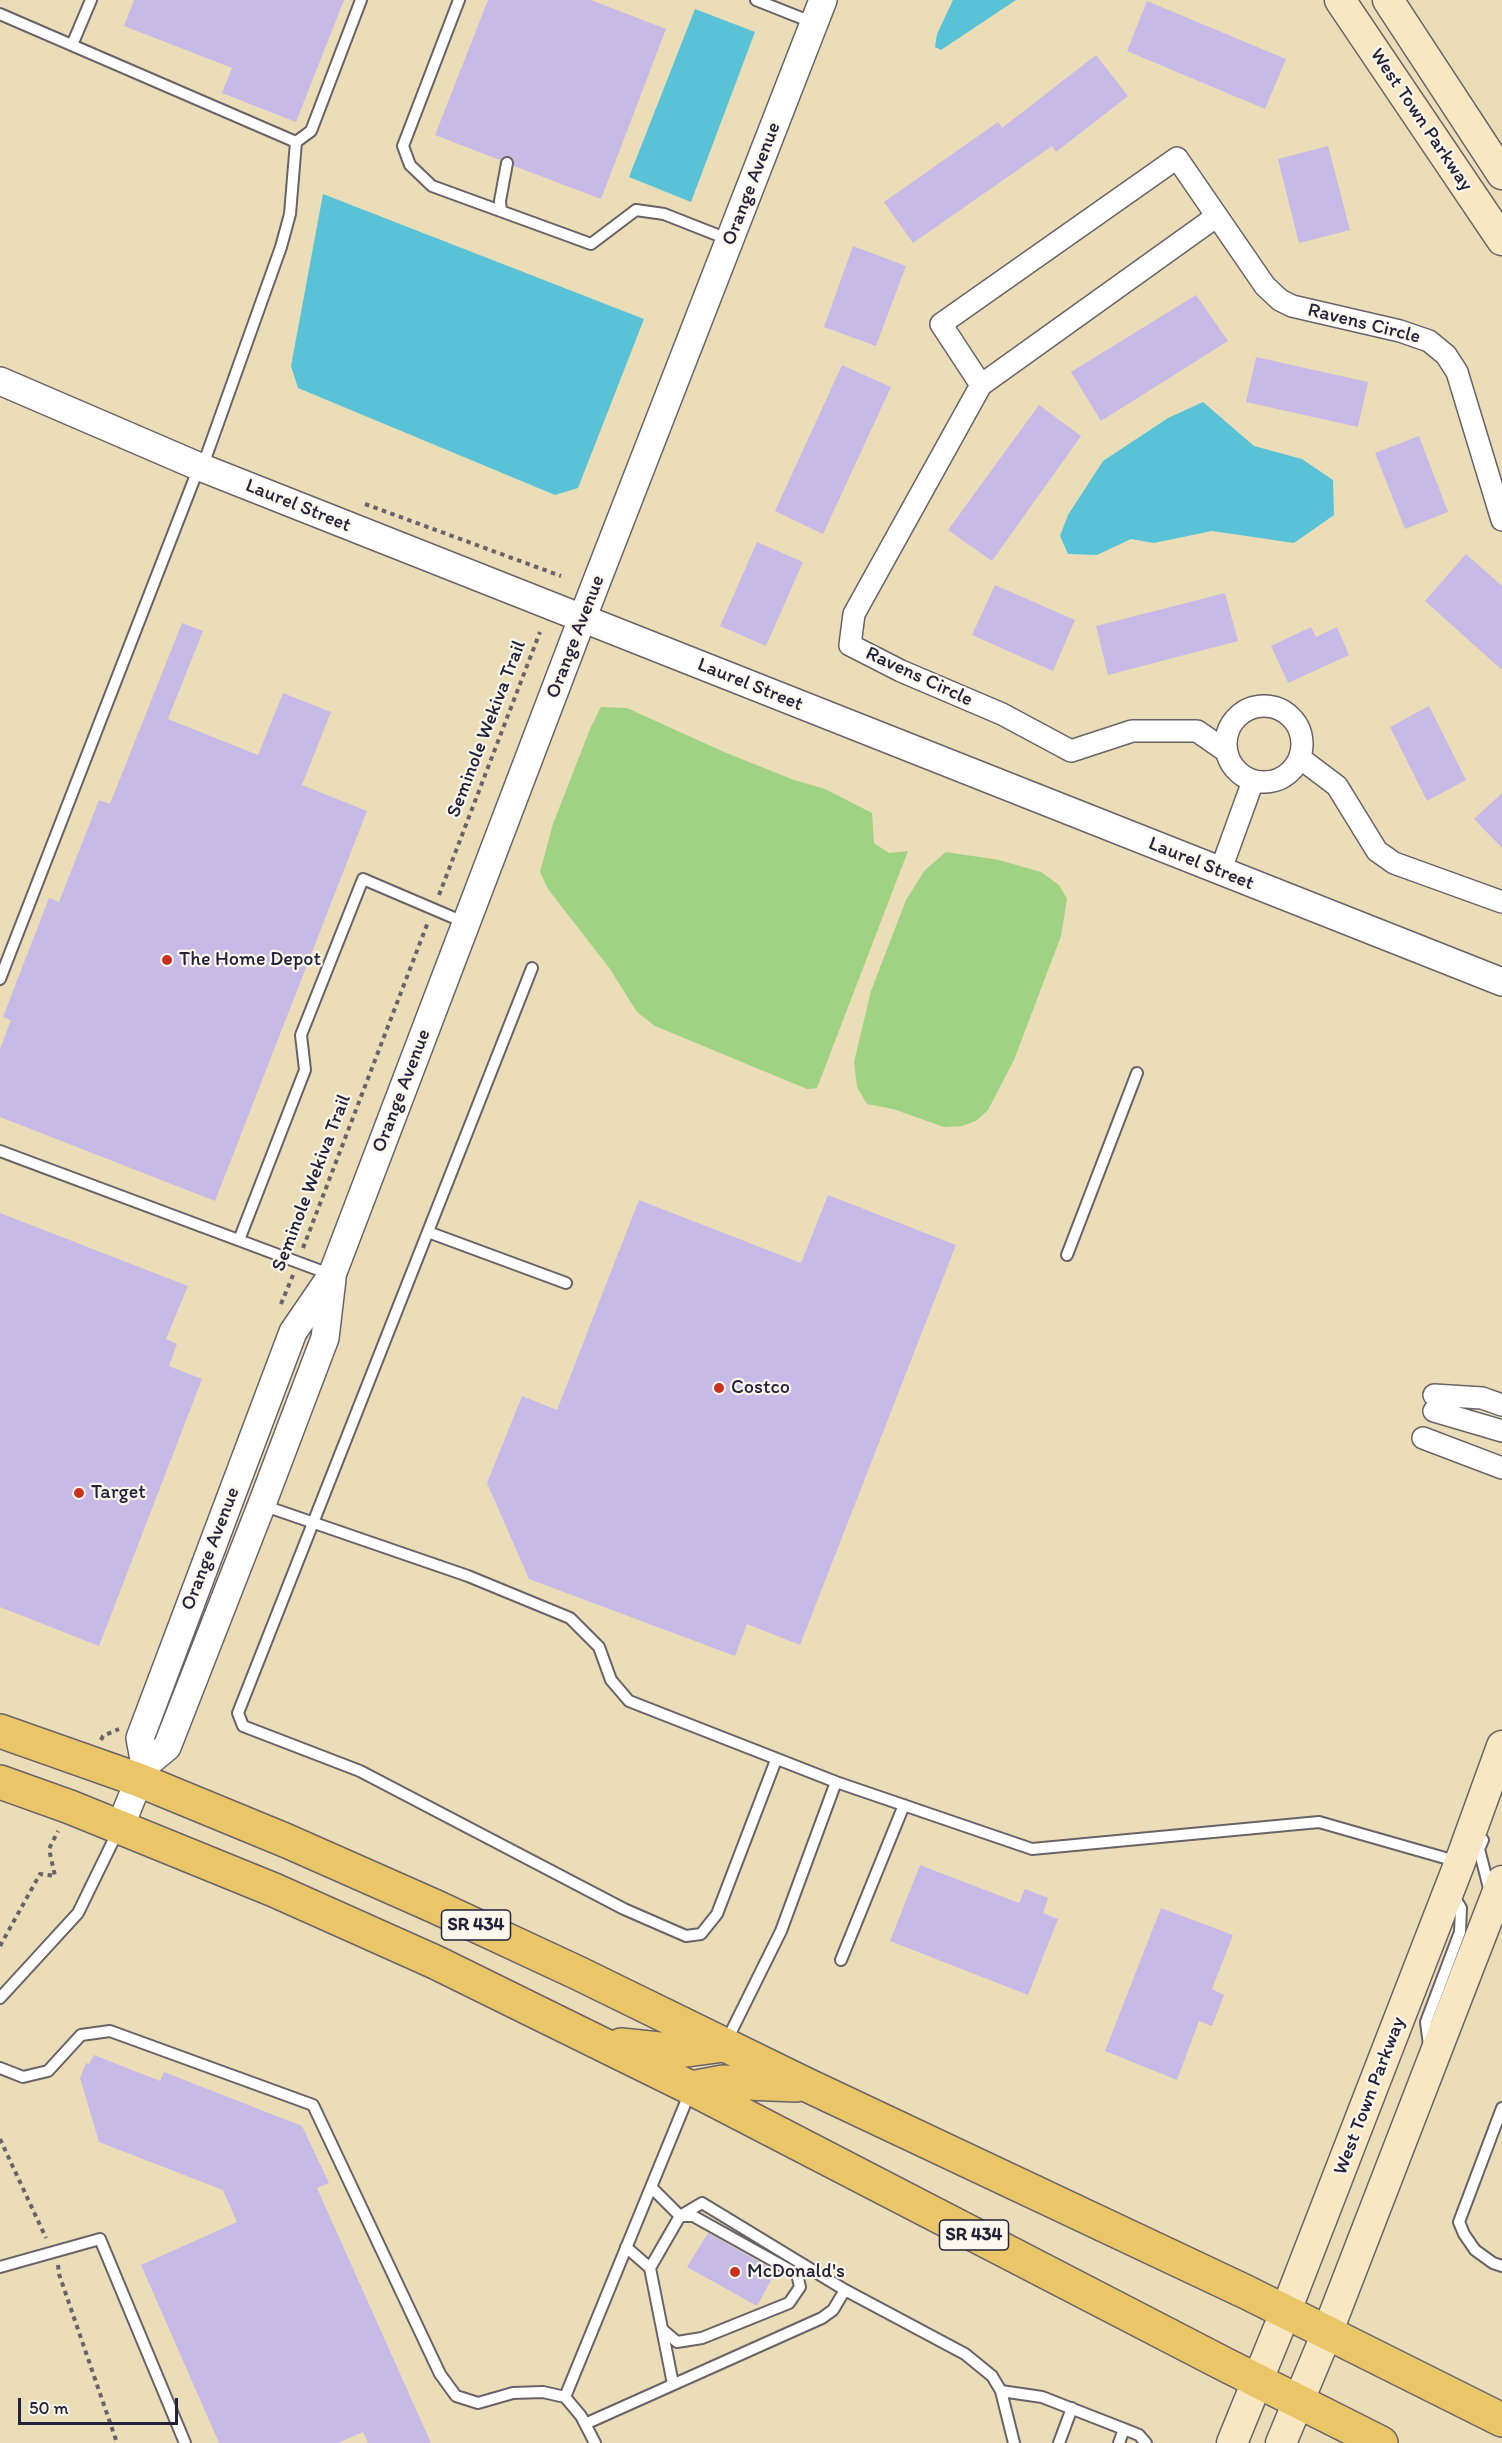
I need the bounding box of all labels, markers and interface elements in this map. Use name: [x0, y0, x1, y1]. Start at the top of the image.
street label: West Town Parkway: [1364, 44, 1478, 196]
street label: Orange Avenue: [717, 119, 787, 249]
street label: Ravens Circle: [1305, 298, 1423, 350]
street label: Laurel Street: [242, 474, 354, 538]
street label: Orange Avenue: [541, 572, 611, 702]
street label: Seminole Wekiva Trail: [442, 637, 532, 821]
street label: Ravens Circle: [862, 642, 976, 712]
street label: Laurel Street: [694, 653, 806, 717]
street label: Laurel Street: [1145, 832, 1257, 896]
place label: The Home Depot: [179, 948, 321, 972]
marker: The Home Depot: [160, 953, 174, 967]
street label: Orange Avenue: [367, 1026, 437, 1156]
street label: Seminole Wekiva Trail: [267, 1091, 357, 1275]
place label: Costco: [731, 1376, 790, 1400]
marker: Costco: [712, 1381, 726, 1395]
place label: Target: [91, 1481, 146, 1505]
street label: Orange Avenue: [176, 1484, 246, 1614]
marker: Target: [72, 1486, 86, 1500]
road number: SR 434: [442, 1910, 510, 1940]
street label: West Town Parkway: [1329, 2014, 1411, 2178]
road number: SR 434: [940, 2220, 1008, 2250]
place label: McDonald's: [747, 2260, 845, 2284]
marker: McDonald's: [728, 2265, 742, 2279]
scale bar: [21, 2386, 182, 2424]
text: 50 m: [29, 2397, 69, 2419]

